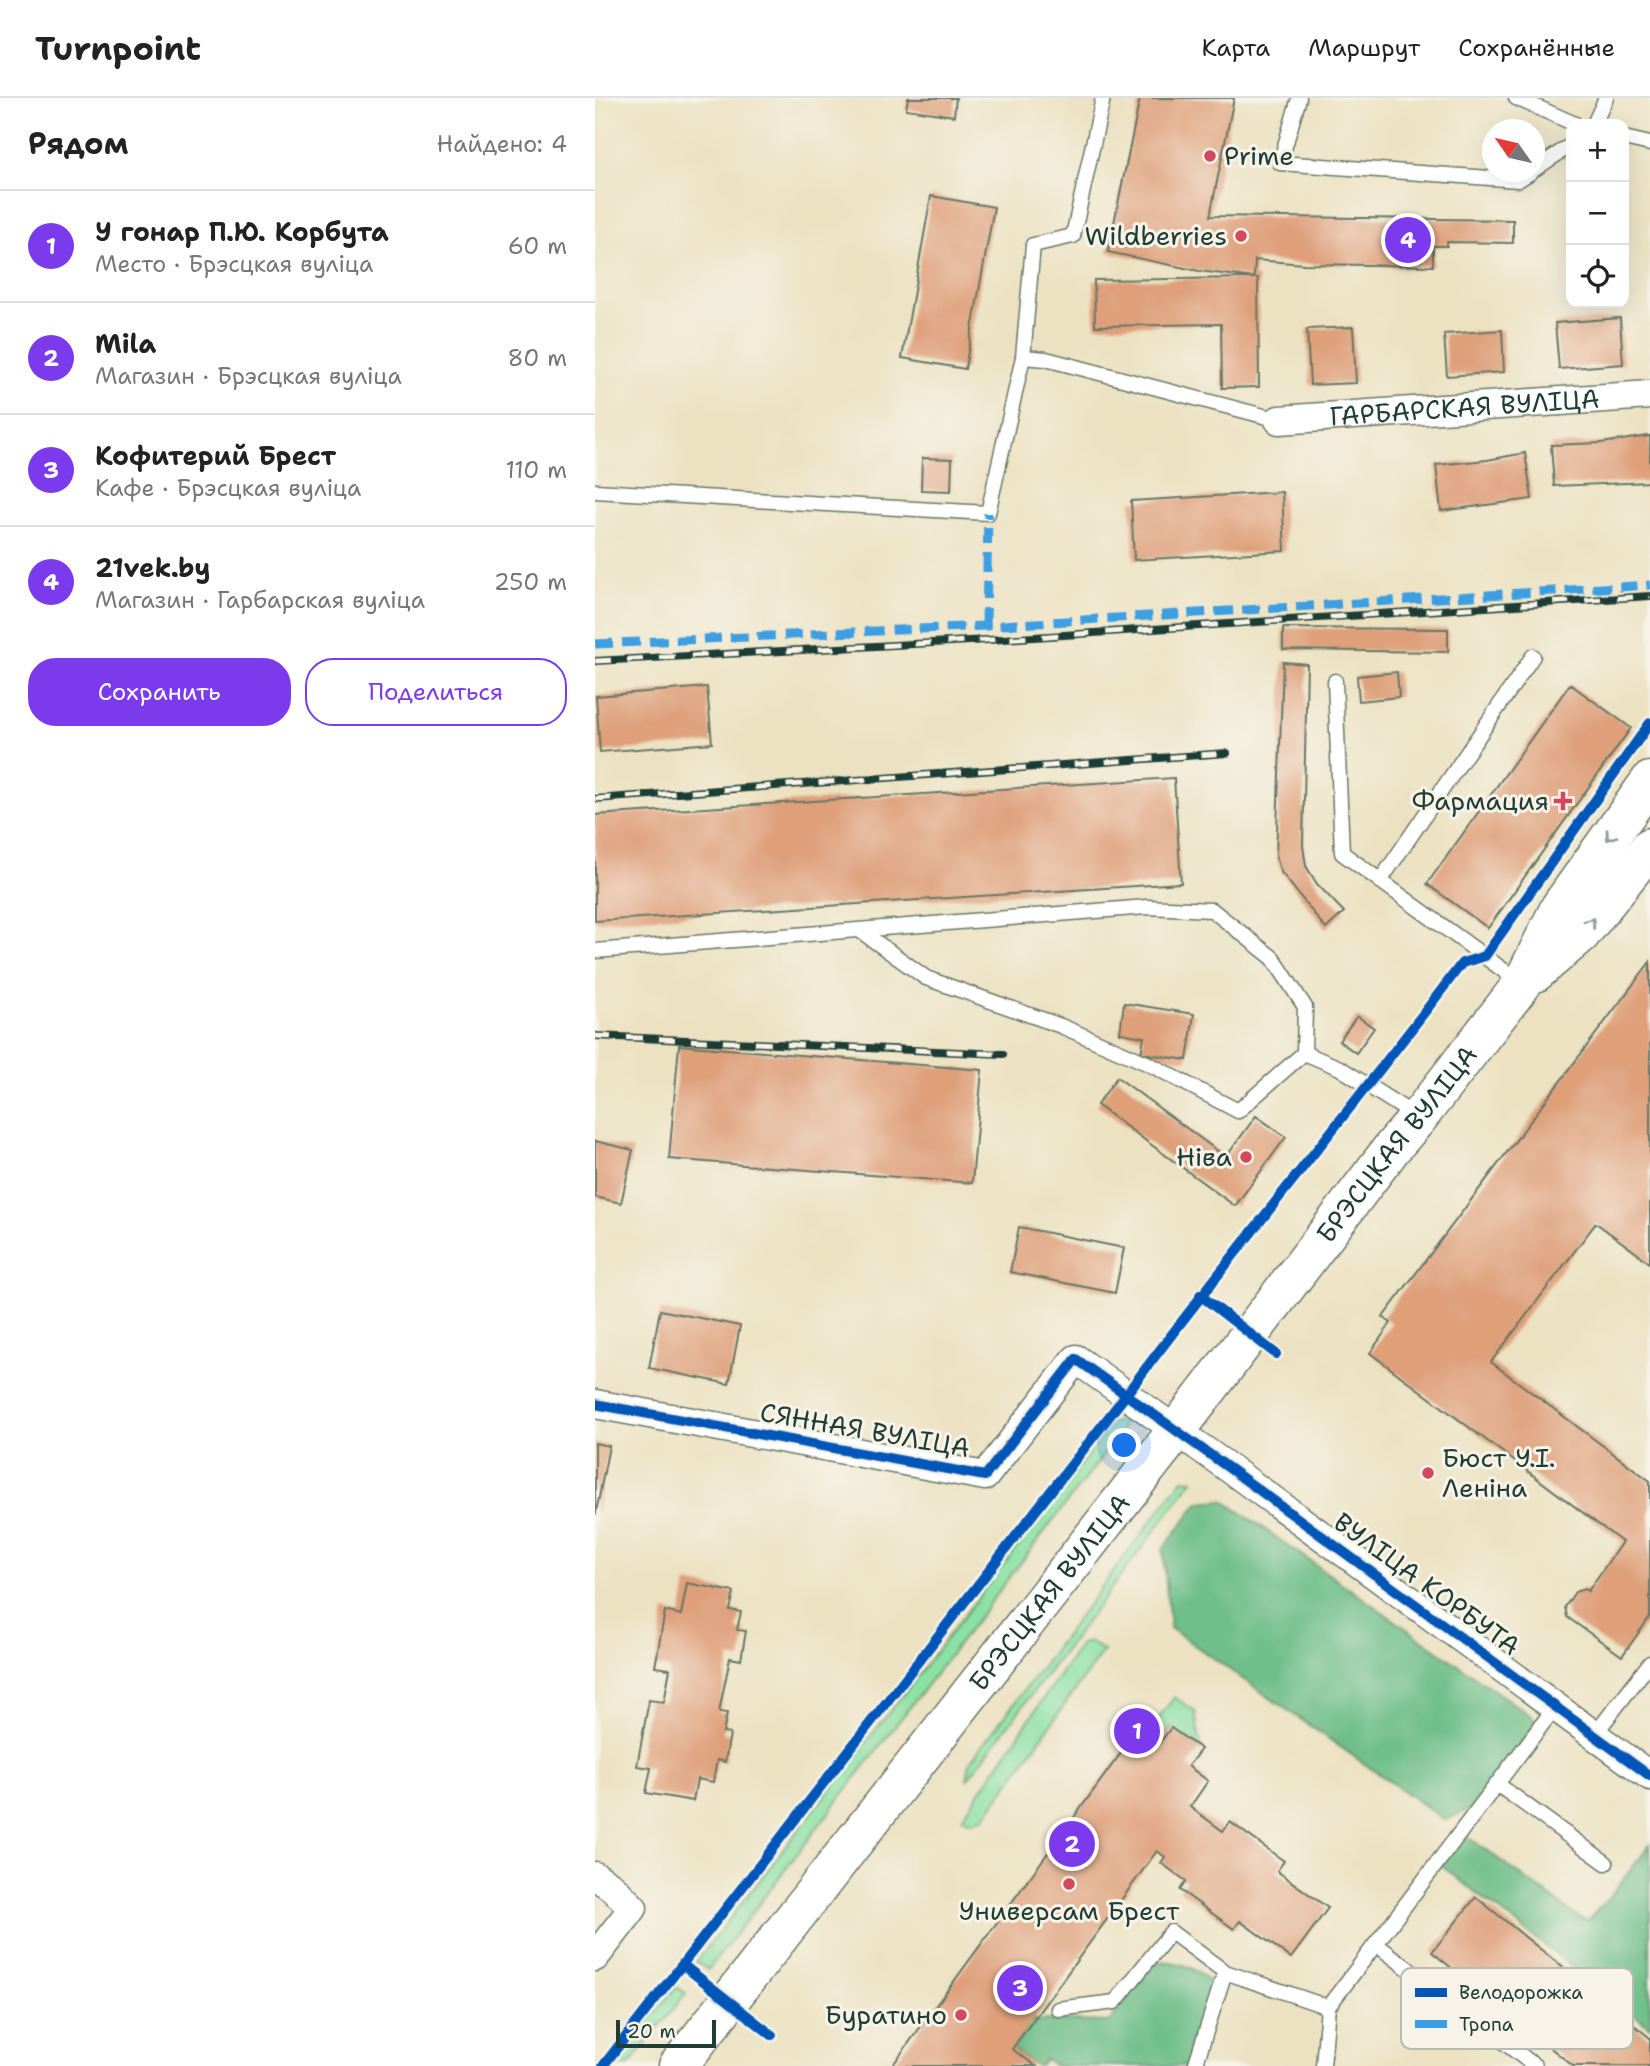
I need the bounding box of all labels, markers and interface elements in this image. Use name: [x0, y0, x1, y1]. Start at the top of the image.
text: Turnpoint: [35, 26, 201, 71]
text: Карта: [1202, 32, 1270, 64]
text: Маршрут: [1308, 32, 1420, 64]
text: Сохранённые: [1458, 32, 1615, 64]
north arrow: [1482, 119, 1545, 182]
map controls: [1566, 119, 1629, 308]
button: +: [1566, 119, 1629, 182]
text: Рядом: [28, 123, 128, 164]
text: Найдено: 4: [437, 129, 567, 159]
place label: Prime: [1224, 138, 1294, 173]
marker: Prime: [1202, 148, 1218, 164]
button: −: [1566, 182, 1629, 245]
text: У гонар П.Ю. Корбута: [95, 214, 389, 249]
pin: 4: [1385, 214, 1431, 266]
place label: Wildberries: [1084, 218, 1227, 253]
marker: Wildberries: [1233, 228, 1249, 244]
text: 1: [46, 231, 56, 261]
text: 60 m: [508, 231, 567, 261]
button: locate: [1566, 245, 1629, 308]
text: Место · Брэсцкая вуліца: [95, 249, 373, 279]
text: Mila: [95, 326, 156, 361]
text: 2: [43, 343, 59, 373]
text: 80 m: [508, 343, 567, 373]
text: Магазин · Брэсцкая вуліца: [95, 361, 402, 391]
street label: ГАРБАРСКАЯ ВУЛІЦА: [1329, 380, 1601, 434]
text: Кофитерий Брест: [95, 438, 336, 473]
text: 3: [43, 455, 59, 485]
text: 110 m: [505, 455, 567, 485]
text: Кафе · Брэсцкая вуліца: [95, 473, 361, 503]
text: 21vek.by: [95, 550, 210, 585]
text: 4: [43, 567, 59, 597]
text: 250 m: [494, 567, 567, 597]
text: Магазин · Гарбарская вуліца: [95, 585, 425, 615]
button: Сохранить: [28, 658, 291, 726]
button: Поделиться: [305, 658, 567, 726]
place label: Фармация: [1412, 783, 1549, 818]
marker: Фармация: [1555, 793, 1571, 809]
one-way arrow: [1606, 828, 1619, 841]
one-way arrow: [1582, 917, 1595, 929]
street label: БРЭСЦКАЯ ВУЛІЦА: [1308, 1038, 1485, 1250]
place label: Ніва: [1176, 1139, 1232, 1174]
marker: Ніва: [1238, 1149, 1254, 1165]
street label: СЯННАЯ ВУЛІЦА: [757, 1394, 973, 1465]
your location: [1107, 1428, 1141, 1462]
place label: Бюст У.І. Леніна: [1442, 1440, 1555, 1505]
marker: Бюст У.І. Леніна: [1420, 1465, 1436, 1481]
street label: БРЭСЦКАЯ ВУЛІЦА: [961, 1486, 1138, 1698]
street label: ВУЛІЦА КОРБУТА: [1327, 1504, 1527, 1663]
pin: 1: [1114, 1705, 1160, 1757]
pin: 2: [1049, 1818, 1095, 1870]
marker: Универсам Брест: [1061, 1876, 1077, 1892]
place label: Универсам Брест: [959, 1893, 1180, 1928]
pin: 3: [997, 1962, 1043, 2014]
legend: [1401, 1968, 1633, 2049]
text: Велодорожка: [1459, 1980, 1583, 2005]
place label: Буратино: [825, 1997, 947, 2032]
marker: Буратино: [953, 2007, 969, 2023]
text: Тропа: [1459, 2012, 1514, 2037]
scale bar: [616, 2017, 716, 2049]
text: 20 m: [627, 2019, 676, 2044]

